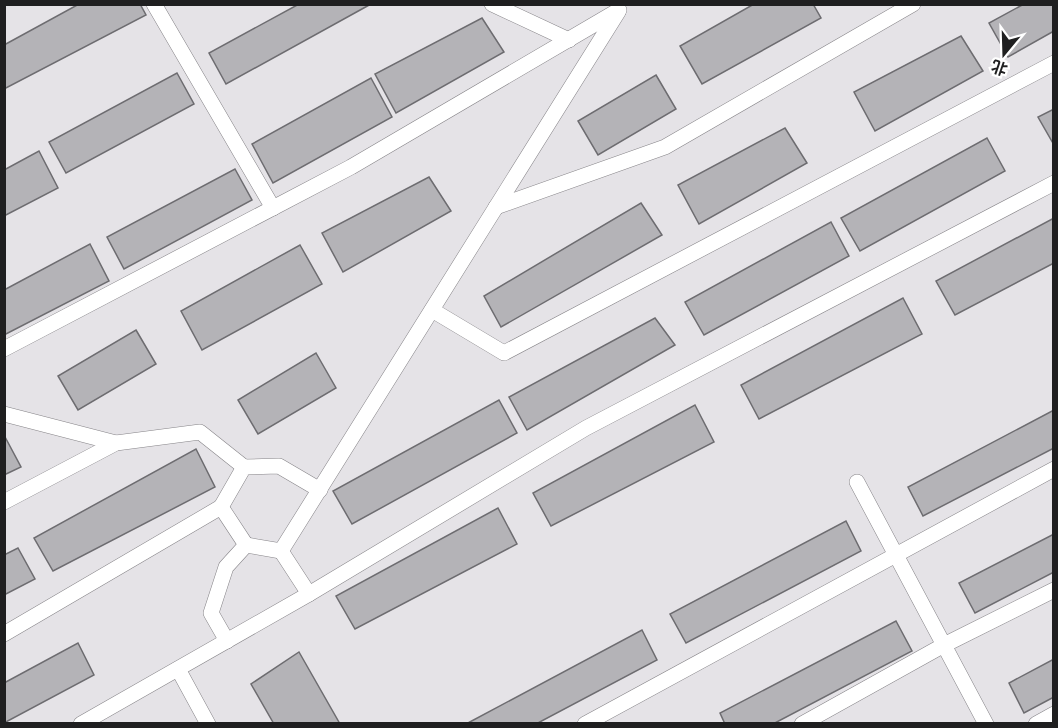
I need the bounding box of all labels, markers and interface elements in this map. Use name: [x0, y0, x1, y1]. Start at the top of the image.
north arrow: [974, 24, 1034, 84]
text: 北: [989, 55, 1010, 79]

